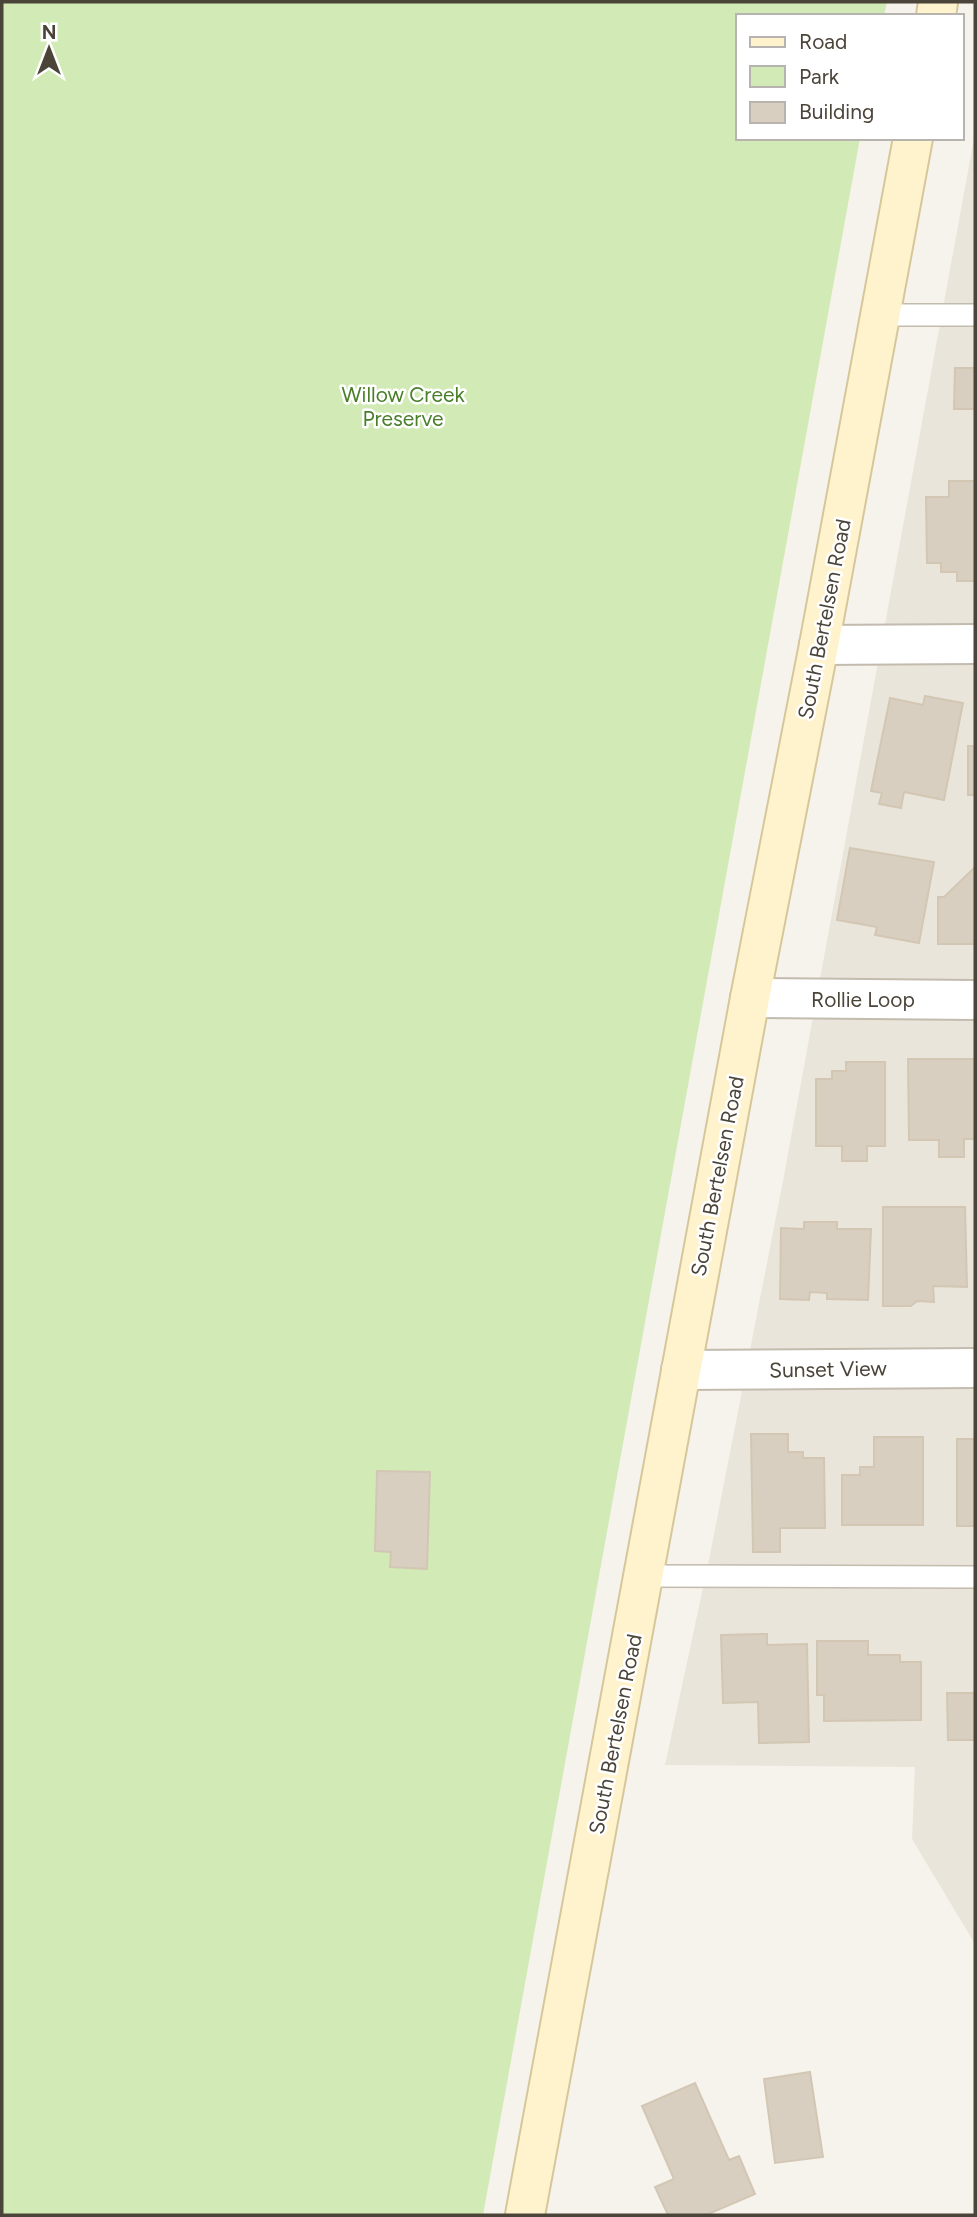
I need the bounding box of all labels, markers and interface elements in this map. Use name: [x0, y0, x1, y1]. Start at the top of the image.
north arrow: [14, 14, 84, 84]
legend: [736, 14, 963, 140]
text: N: [42, 21, 56, 44]
text: Road: [799, 29, 847, 54]
text: Park: [799, 64, 840, 89]
text: Building: [799, 99, 874, 124]
park label: Willow Creek Preserve: [341, 382, 465, 431]
street label: South Bertelsen Road: [792, 517, 856, 721]
street label: Rollie Loop: [811, 987, 915, 1012]
street label: South Bertelsen Road: [685, 1074, 749, 1278]
street label: Sunset View: [769, 1355, 888, 1383]
street label: South Bertelsen Road: [583, 1632, 647, 1836]

